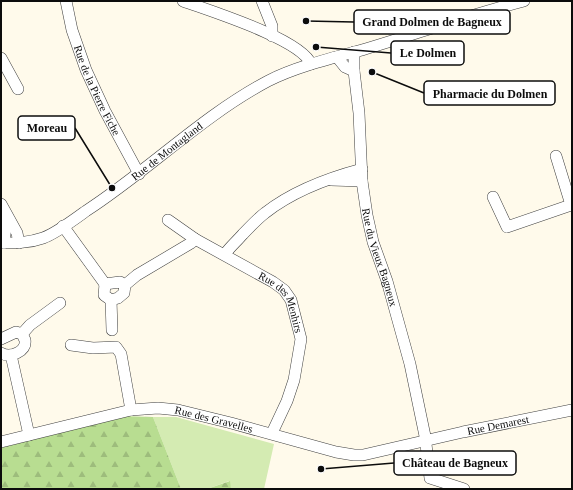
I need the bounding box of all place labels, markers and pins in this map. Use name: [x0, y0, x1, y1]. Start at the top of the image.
callout: Grand Dolmen de Bagneux: [354, 10, 510, 34]
callout: Le Dolmen: [391, 41, 464, 65]
callout: Pharmacie du Dolmen: [424, 81, 555, 105]
callout: Moreau: [18, 116, 75, 140]
callout: Château de Bagneux: [394, 451, 516, 475]

